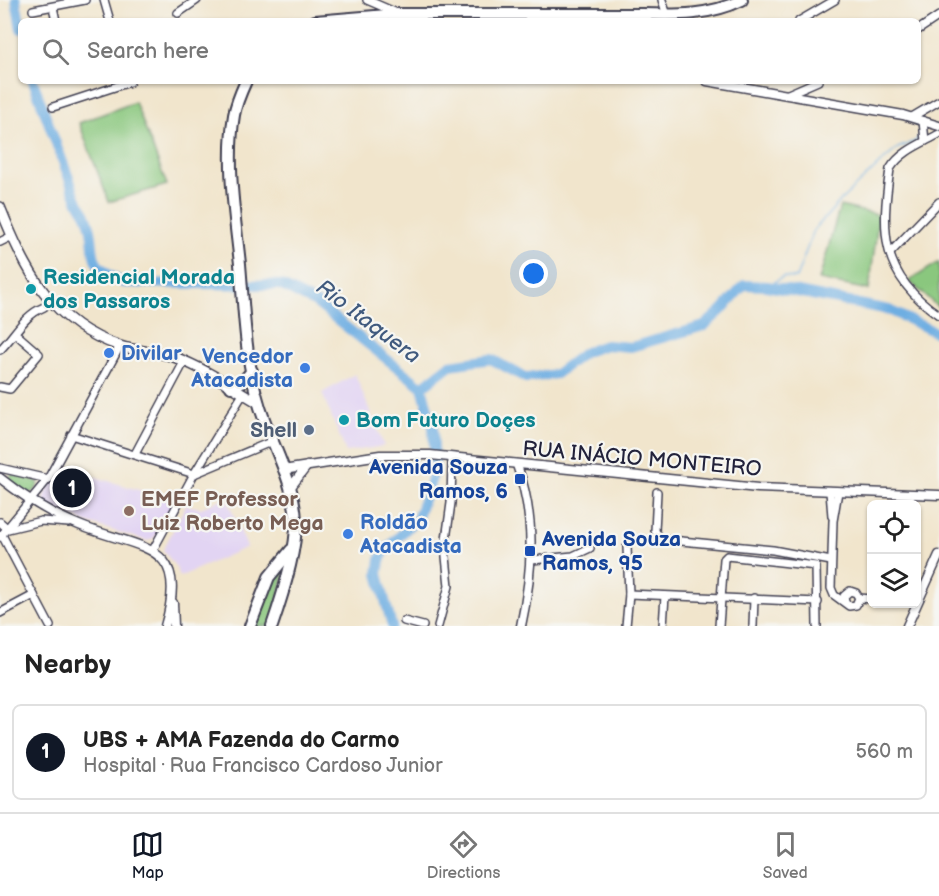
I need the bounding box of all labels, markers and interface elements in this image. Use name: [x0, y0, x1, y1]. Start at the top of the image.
search box: [18, 18, 921, 84]
icon: search: [39, 35, 72, 68]
text: Search here: [87, 38, 209, 65]
your location: [519, 259, 548, 288]
place label: Residencial Morada dos Passaros: [43, 265, 235, 314]
water label: Rio Itaquera: [311, 274, 425, 370]
marker: Residencial Morada dos Passaros: [24, 282, 38, 296]
place label: Divilar: [121, 341, 182, 366]
place label: Vencedor Atacadista: [190, 344, 294, 393]
marker: Divilar: [102, 346, 116, 360]
marker: Vencedor Atacadista: [298, 361, 312, 375]
place label: Bom Futuro Doçes: [356, 408, 536, 433]
marker: Bom Futuro Doçes: [337, 413, 351, 427]
place label: Shell: [250, 418, 297, 443]
marker: Shell: [302, 423, 316, 437]
street label: RUA INÁCIO MONTEIRO: [521, 436, 763, 482]
place label: Avenida Souza Ramos, 6: [368, 455, 508, 504]
pin: 1: [52, 466, 92, 510]
marker: Avenida Souza Ramos, 6: [513, 472, 527, 486]
place label: EMEF Professor Luiz Roberto Mega: [141, 487, 324, 536]
map controls: [867, 500, 921, 608]
button: locate: [867, 500, 921, 554]
marker: EMEF Professor Luiz Roberto Mega: [122, 504, 136, 518]
place label: Roldão Atacadista: [359, 510, 462, 559]
marker: Roldão Atacadista: [341, 527, 355, 541]
place label: Avenida Souza Ramos, 95: [541, 527, 681, 576]
marker: Avenida Souza Ramos, 95: [523, 544, 537, 558]
button: layers: [867, 554, 921, 608]
text: Nearby: [24, 650, 111, 681]
text: UBS + AMA Fazenda do Carmo: [83, 727, 399, 754]
text: 1: [41, 740, 50, 764]
text: 560 m: [856, 740, 913, 764]
text: Hospital · Rua Francisco Cardoso Junior: [83, 754, 442, 778]
tab: Map: [131, 828, 164, 883]
tab: Directions: [427, 828, 500, 883]
tab: Saved: [763, 828, 808, 883]

